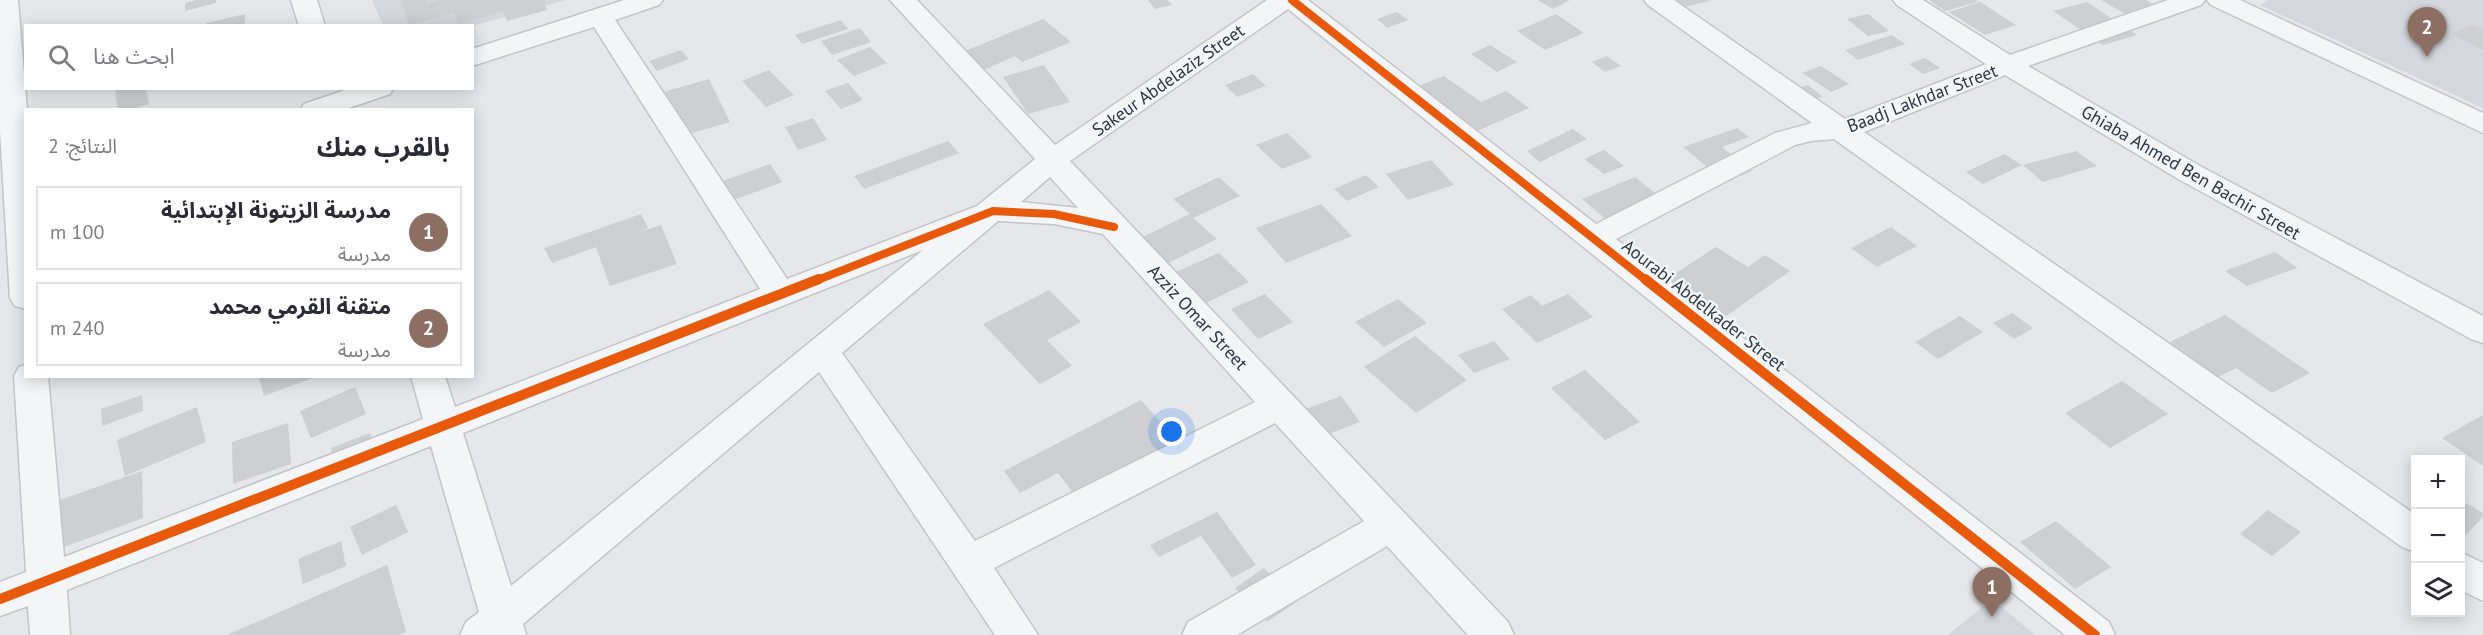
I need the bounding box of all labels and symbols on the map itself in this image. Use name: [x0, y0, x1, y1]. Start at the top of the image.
pin: 2: [2408, 8, 2446, 57]
street label: Sakeur Abdelaziz Street: [1087, 19, 1249, 141]
street label: Baadj Lakhdar Street: [1843, 59, 2001, 137]
street label: Ghiaba Ahmed Ben Bachir Street: [2077, 100, 2305, 244]
street label: Aourabi Abdelkader Street: [1618, 234, 1790, 376]
street label: Azziz Omar Street: [1143, 259, 1253, 375]
your location: [1157, 417, 1186, 446]
pin: 1: [1972, 568, 2012, 617]

